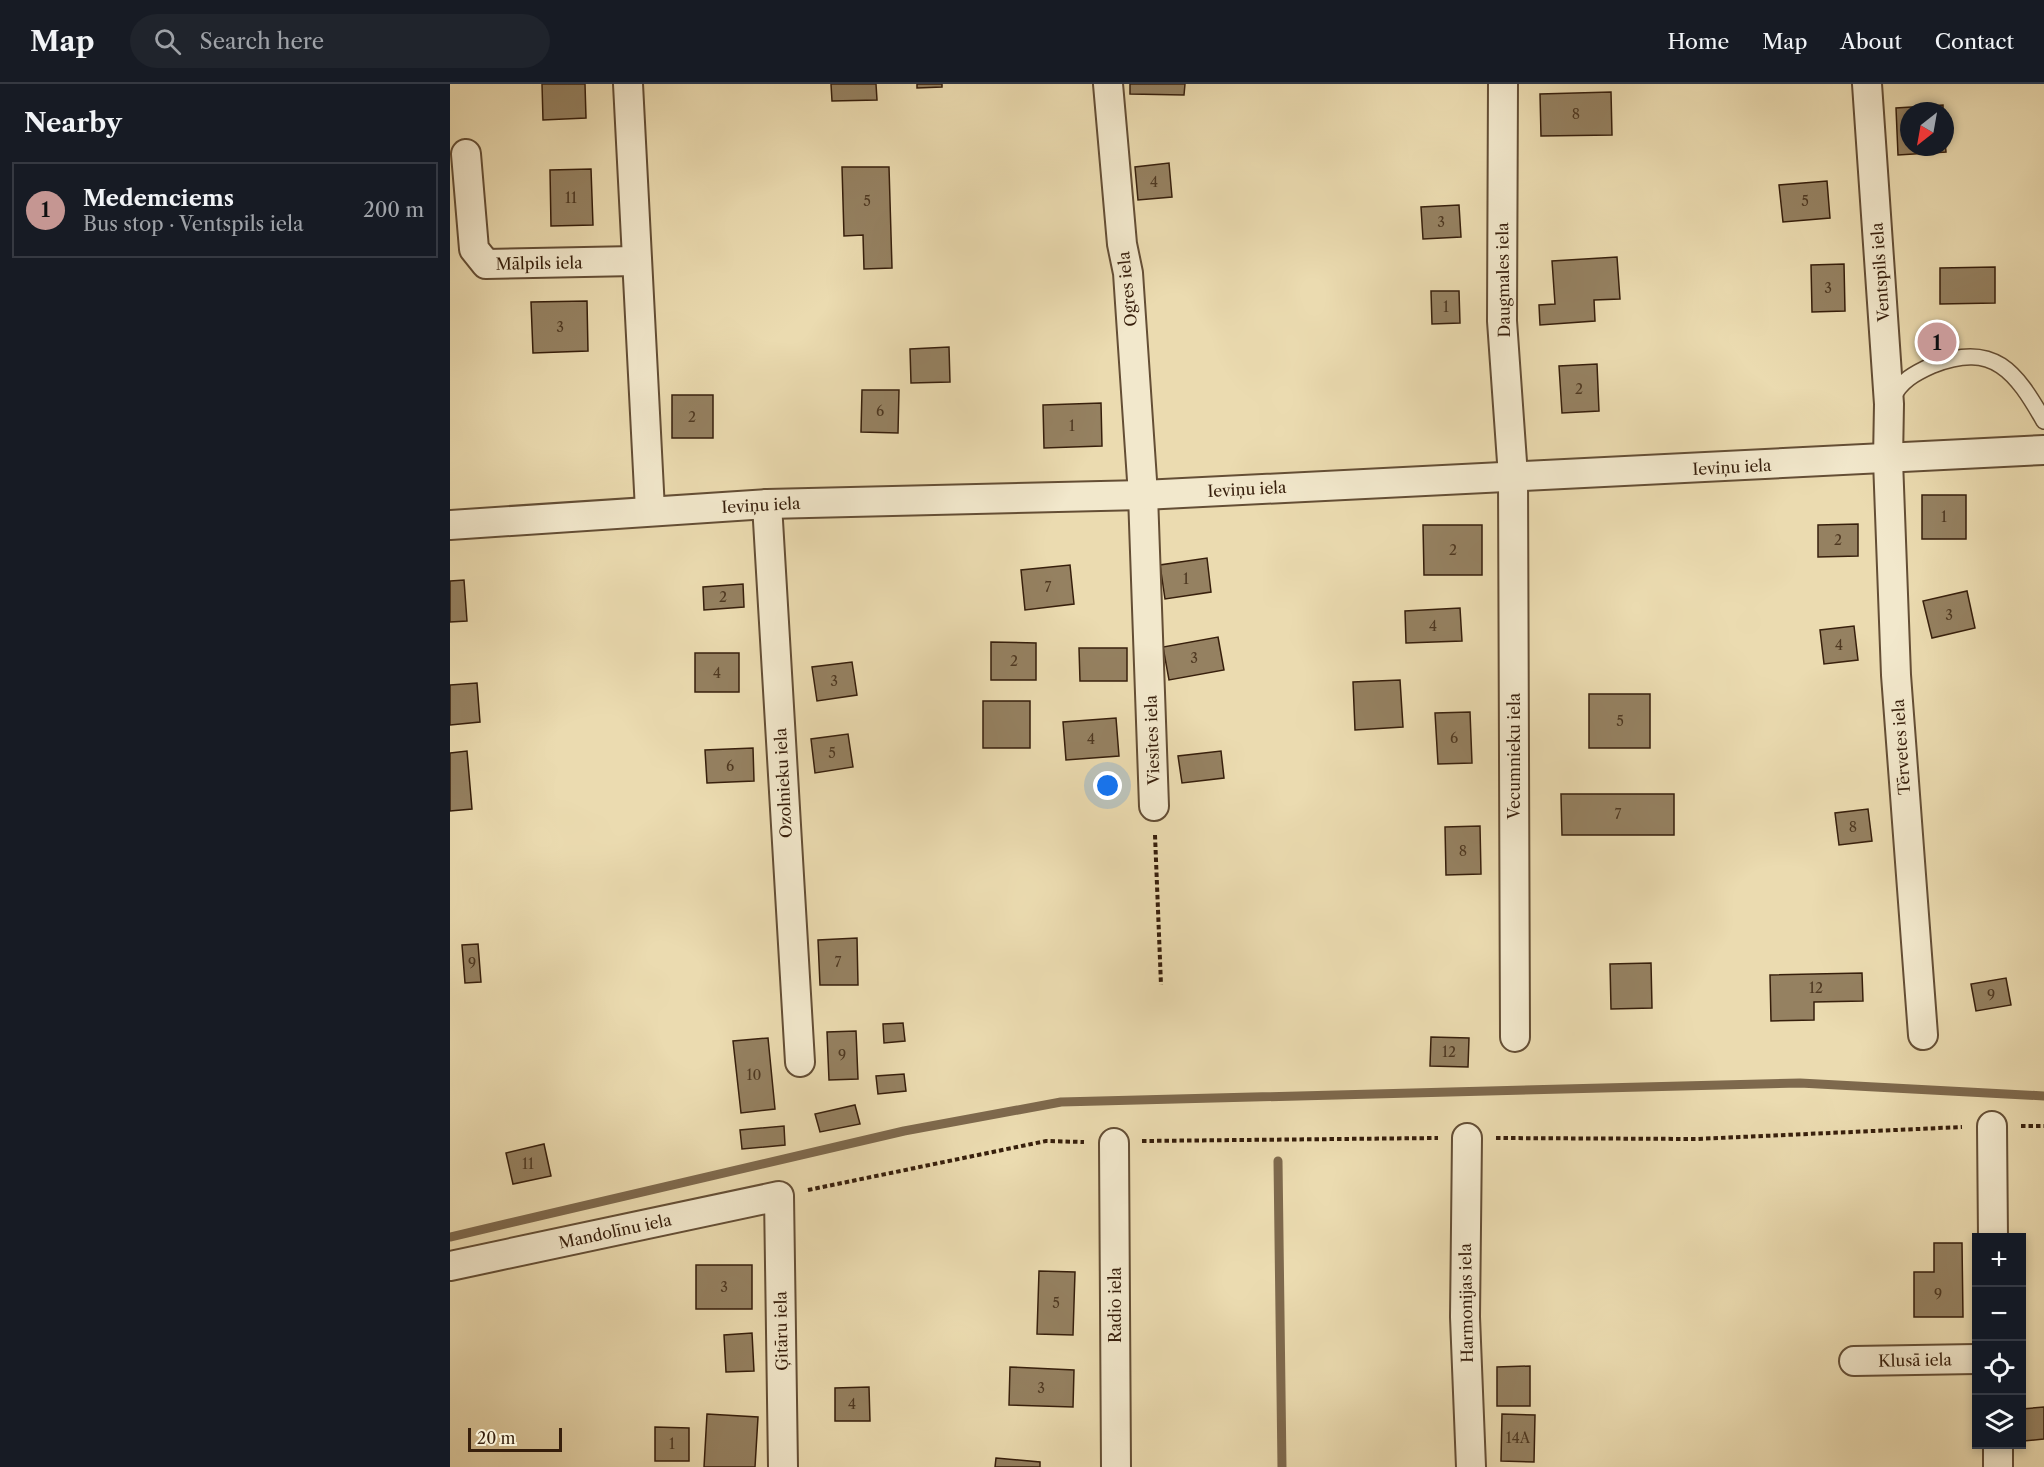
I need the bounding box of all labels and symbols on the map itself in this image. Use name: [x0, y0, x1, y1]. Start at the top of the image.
north arrow: [1900, 102, 1954, 156]
house number: 8: [1572, 105, 1580, 123]
house number: 4: [1150, 173, 1158, 191]
house number: 11: [565, 189, 577, 207]
house number: 5: [863, 192, 871, 210]
house number: 5: [1801, 192, 1809, 210]
house number: 3: [1437, 213, 1445, 231]
street label: Ventspils iela: [1867, 221, 1894, 323]
street label: Daugmales iela: [1492, 222, 1514, 338]
street label: Ogres iela: [1113, 250, 1141, 328]
street label: Mālpils iela: [495, 252, 583, 274]
house number: 3: [1824, 279, 1832, 297]
house number: 1: [1443, 298, 1449, 316]
house number: 3: [556, 318, 564, 336]
pin: 1: [1918, 320, 1956, 364]
house number: 2: [1575, 380, 1583, 398]
house number: 6: [876, 402, 884, 420]
house number: 2: [688, 408, 696, 426]
house number: 1: [1069, 417, 1075, 435]
street label: Ieviņu iela: [1692, 455, 1773, 479]
street label: Ieviņu iela: [1207, 477, 1288, 501]
street label: Ieviņu iela: [721, 493, 802, 517]
house number: 1: [1941, 508, 1947, 526]
house number: 2: [1834, 531, 1842, 549]
house number: 2: [1449, 541, 1457, 559]
house number: 1: [1183, 570, 1189, 588]
house number: 7: [1045, 578, 1052, 596]
house number: 2: [719, 588, 727, 606]
house number: 3: [1945, 606, 1953, 624]
house number: 4: [1429, 617, 1437, 635]
house number: 4: [1835, 636, 1843, 654]
house number: 3: [1190, 649, 1198, 667]
house number: 2: [1010, 652, 1018, 670]
house number: 4: [713, 664, 721, 682]
house number: 3: [830, 672, 838, 690]
street label: Vecumnieku iela: [1504, 692, 1524, 820]
street label: Viesītes iela: [1140, 694, 1164, 786]
street label: Tērvetes iela: [1888, 698, 1914, 796]
house number: 5: [1616, 712, 1624, 730]
street label: Ozolnieku iela: [770, 727, 796, 839]
house number: 6: [1450, 729, 1458, 747]
house number: 4: [1087, 730, 1095, 748]
house number: 5: [828, 744, 836, 762]
house number: 6: [726, 757, 734, 775]
your location: [1093, 771, 1122, 800]
house number: 7: [1615, 805, 1622, 823]
house number: 8: [1849, 818, 1857, 836]
house number: 8: [1459, 842, 1467, 860]
house number: 7: [835, 953, 842, 971]
house number: 9: [468, 954, 476, 972]
house number: 12: [1809, 979, 1823, 997]
house number: 9: [1987, 986, 1995, 1004]
house number: 12: [1442, 1043, 1456, 1061]
house number: 9: [838, 1046, 846, 1064]
house number: 10: [747, 1066, 761, 1084]
house number: 11: [522, 1155, 534, 1173]
street label: Mandolīnu iela: [557, 1209, 674, 1253]
street label: Harmonijas iela: [1455, 1242, 1477, 1363]
street label: Radio iela: [1105, 1267, 1125, 1343]
house number: 3: [720, 1278, 728, 1296]
house number: 9: [1934, 1285, 1942, 1303]
street label: Ģitāru iela: [770, 1290, 792, 1371]
house number: 5: [1052, 1294, 1060, 1312]
street label: Klusā iela: [1878, 1349, 1953, 1371]
house number: 3: [1037, 1379, 1045, 1397]
house number: 4: [848, 1395, 856, 1413]
scale bar: [468, 1425, 562, 1452]
house number: 14A: [1506, 1429, 1531, 1447]
house number: 1: [669, 1435, 675, 1453]

